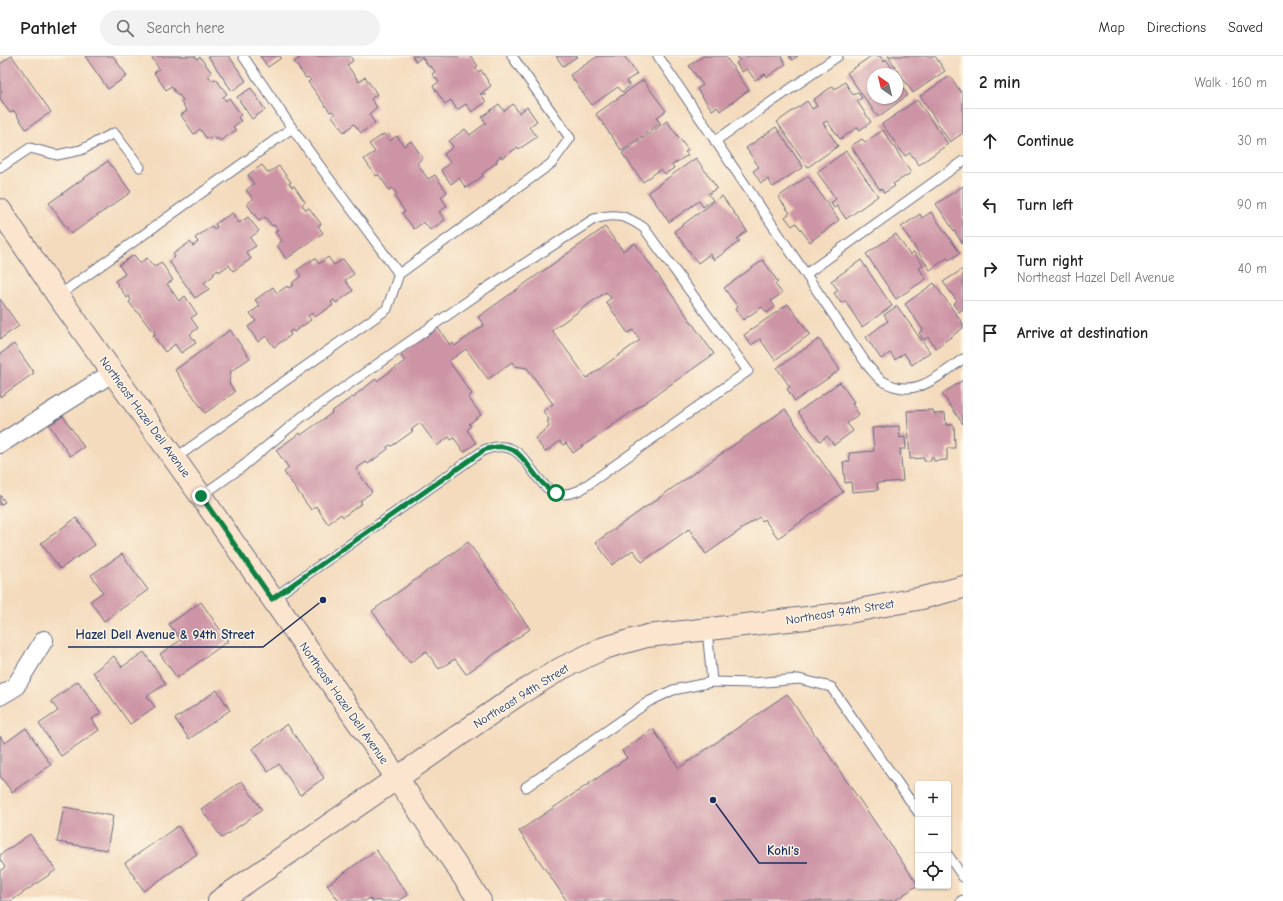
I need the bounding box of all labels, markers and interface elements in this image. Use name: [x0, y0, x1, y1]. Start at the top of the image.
search box: [100, 10, 380, 46]
text: Pathlet: [20, 17, 76, 39]
icon: search: [114, 17, 136, 39]
text: Search here: [146, 19, 225, 37]
text: Map: [1098, 19, 1125, 36]
text: Directions: [1147, 19, 1206, 36]
text: Saved: [1228, 19, 1263, 36]
north arrow: [867, 68, 903, 104]
text: 2 min: [979, 73, 1020, 92]
text: Walk · 160 m: [1195, 75, 1267, 90]
icon: ahead: [979, 130, 1001, 152]
text: Continue: [1017, 132, 1074, 150]
text: 30 m: [1237, 133, 1267, 148]
icon: left: [979, 194, 1001, 216]
text: Turn left: [1017, 196, 1073, 214]
text: 90 m: [1237, 197, 1267, 212]
text: Turn right: [1017, 252, 1083, 270]
icon: right: [979, 258, 1001, 280]
text: 40 m: [1238, 261, 1267, 276]
text: Northeast Hazel Dell Avenue: [1017, 270, 1174, 285]
icon: arrive: [979, 322, 1001, 344]
text: Arrive at destination: [1017, 324, 1148, 342]
street label: Northeast Hazel Dell Avenue: [97, 354, 193, 480]
route start: [547, 484, 565, 502]
route end: [192, 487, 210, 505]
street label: Northeast 94th Street: [785, 596, 896, 627]
callout: Hazel Dell Avenue & 94th Street: [68, 622, 263, 647]
text: Hazel Dell Avenue & 94th Street: [76, 627, 255, 642]
street label: Northeast Hazel Dell Avenue: [297, 639, 391, 767]
street label: Northeast 94th Street: [471, 661, 572, 731]
map controls: [915, 781, 951, 889]
button: +: [915, 781, 951, 817]
button: −: [915, 817, 951, 853]
callout: Kohl's: [759, 838, 807, 863]
text: Kohl's: [767, 843, 800, 858]
button: locate: [915, 853, 951, 889]

